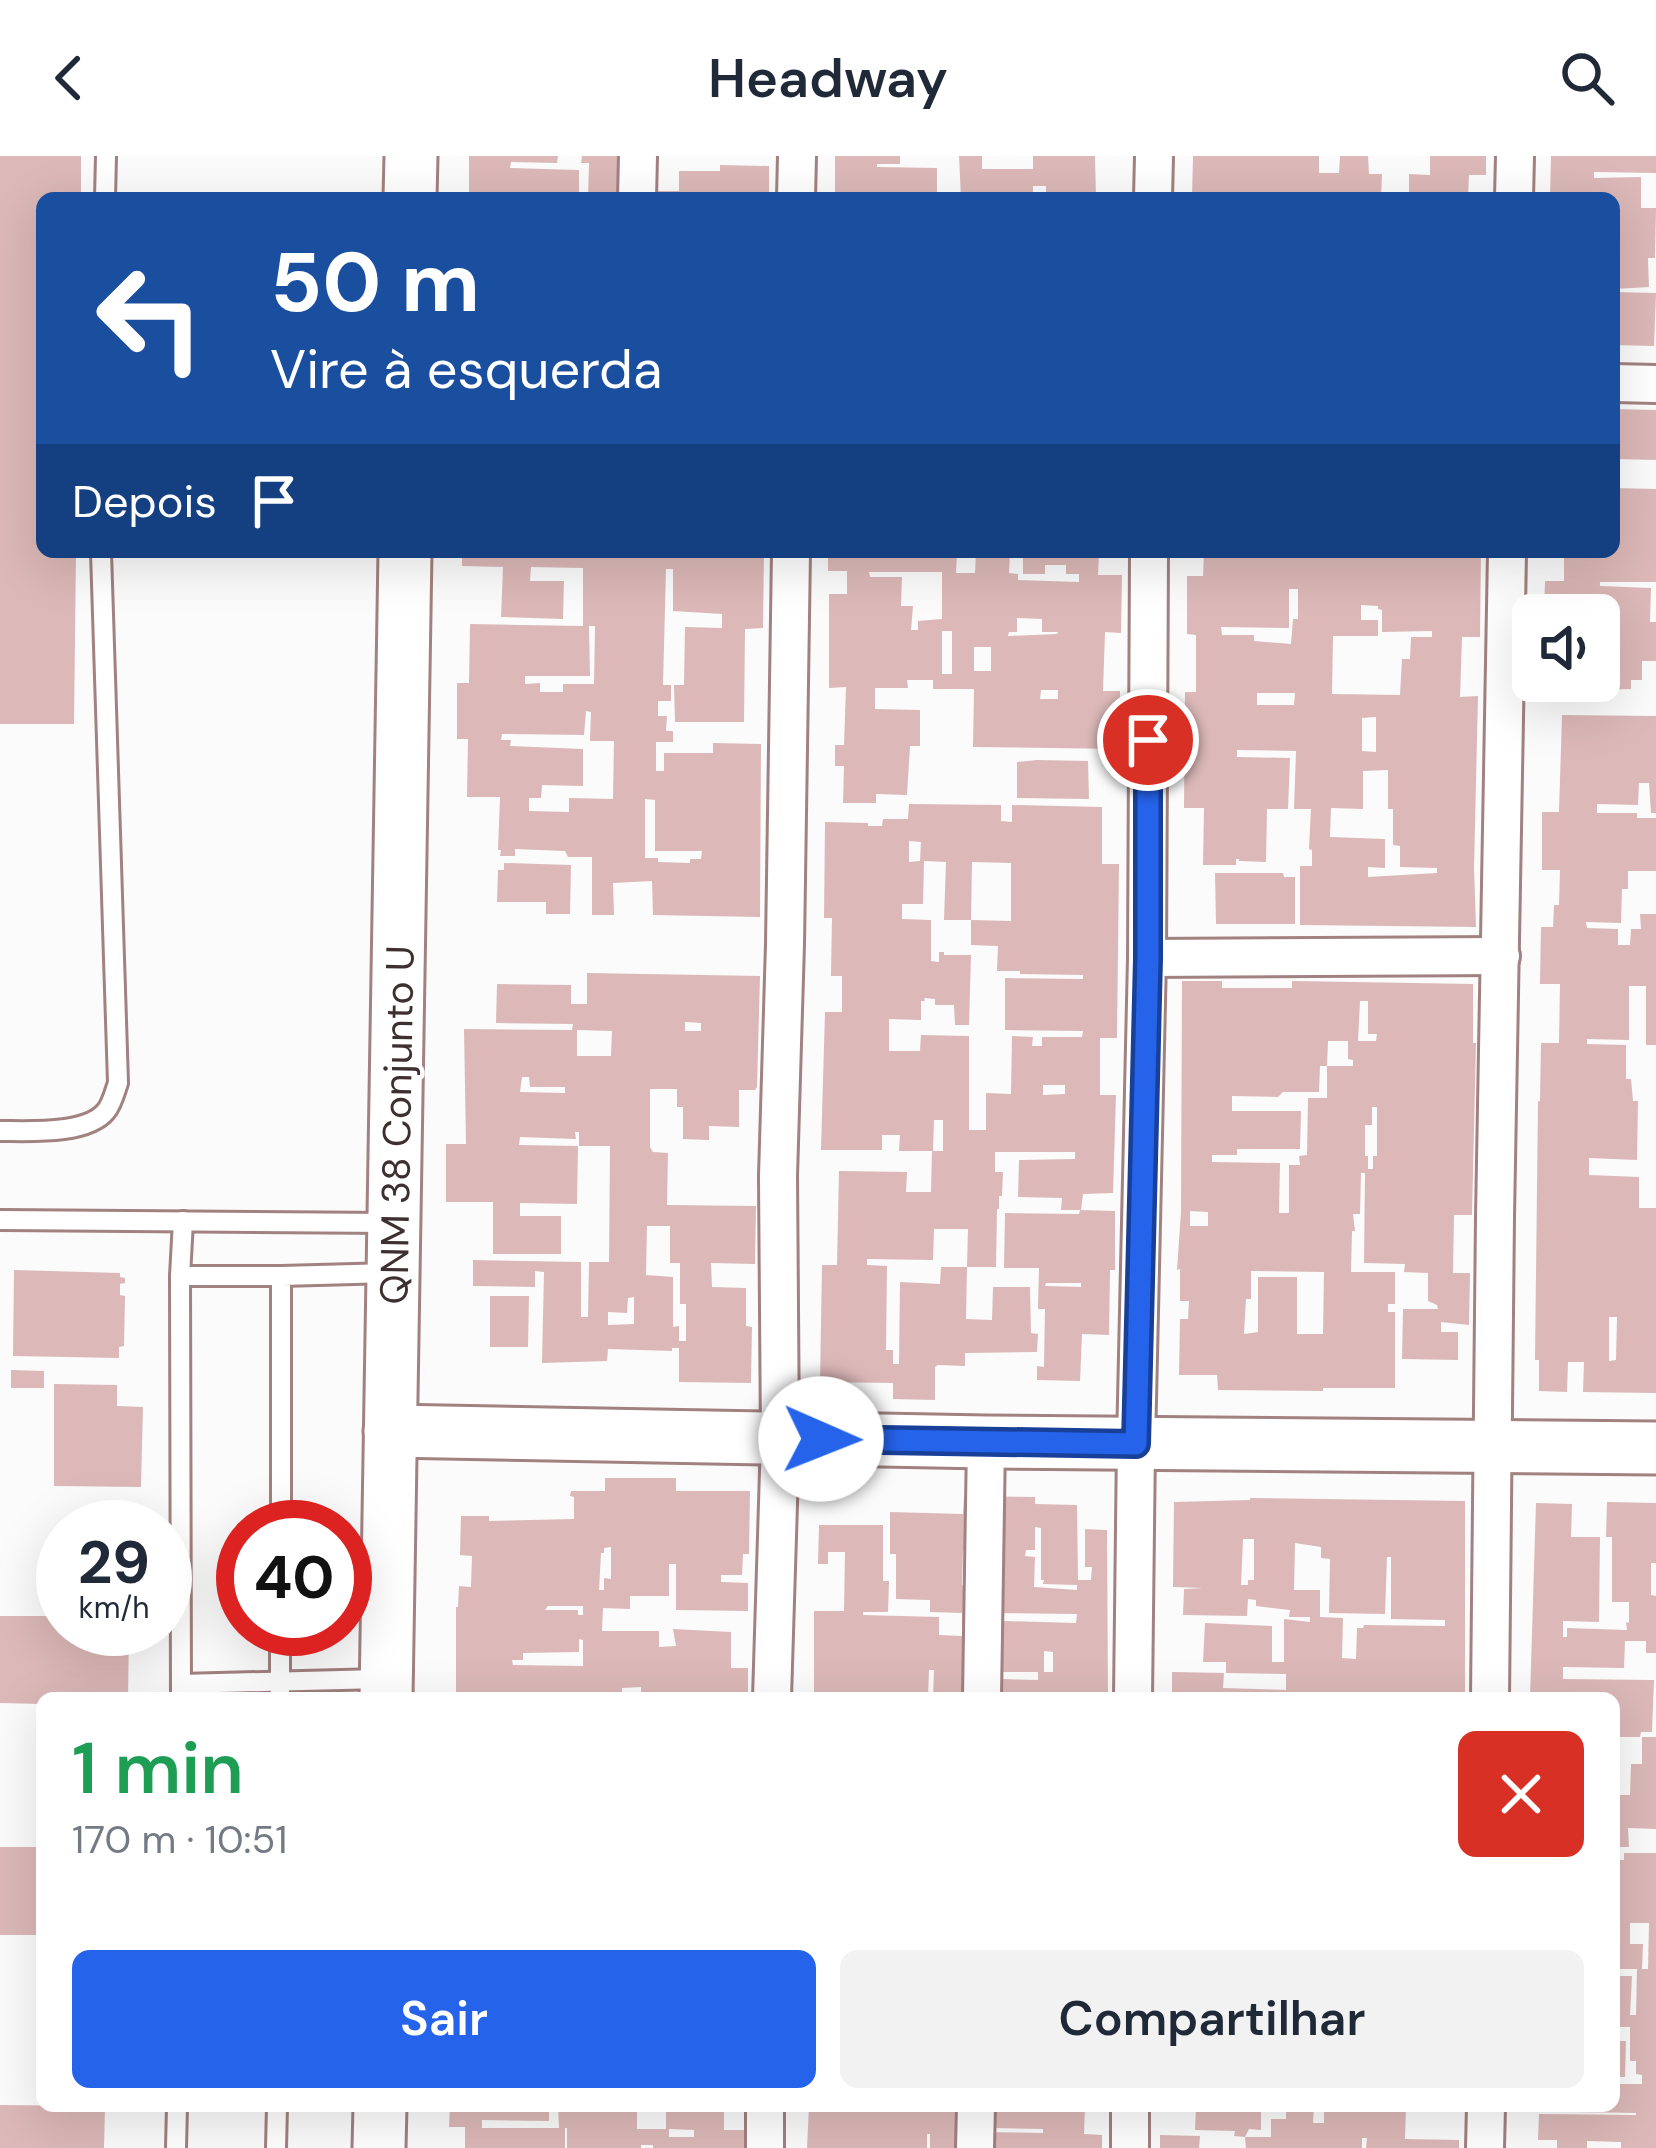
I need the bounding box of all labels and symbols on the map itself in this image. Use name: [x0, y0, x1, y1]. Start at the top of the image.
pin: [1097, 689, 1199, 791]
street label: QNM 38 Conjunto U: [368, 945, 426, 1305]
position arrow: [758, 1376, 884, 1502]
speed limit sign: 40: [216, 1500, 372, 1656]

